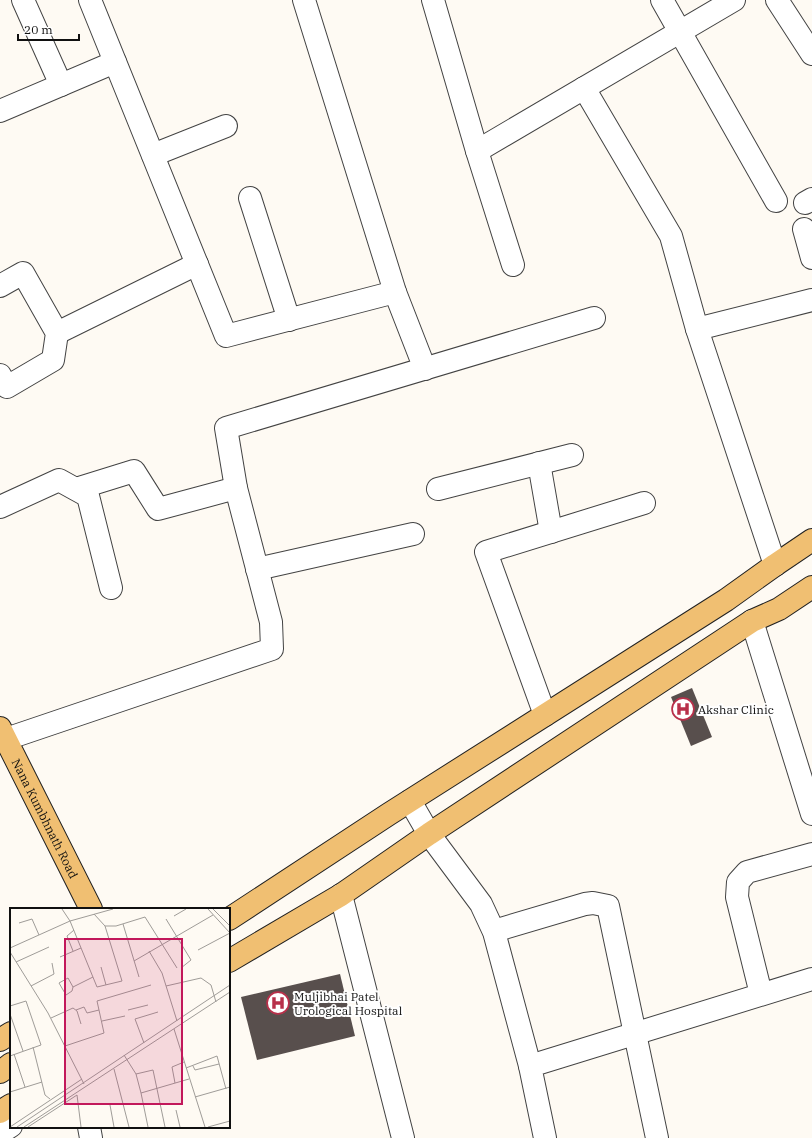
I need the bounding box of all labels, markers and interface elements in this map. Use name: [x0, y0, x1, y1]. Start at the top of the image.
scale bar: [18, 16, 79, 42]
text: 20 m: [24, 22, 53, 37]
hospital icon: Akshar Clinic: [670, 696, 696, 722]
place label: Akshar Clinic: [698, 702, 774, 717]
street label: Nana Kumbhnath Road: [9, 756, 82, 881]
inset map: [10, 908, 230, 1128]
place label: Muljibhai Patel Urological Hospital: [294, 989, 403, 1018]
hospital icon: Muljibhai Patel Urological Hospital: [265, 990, 291, 1016]

